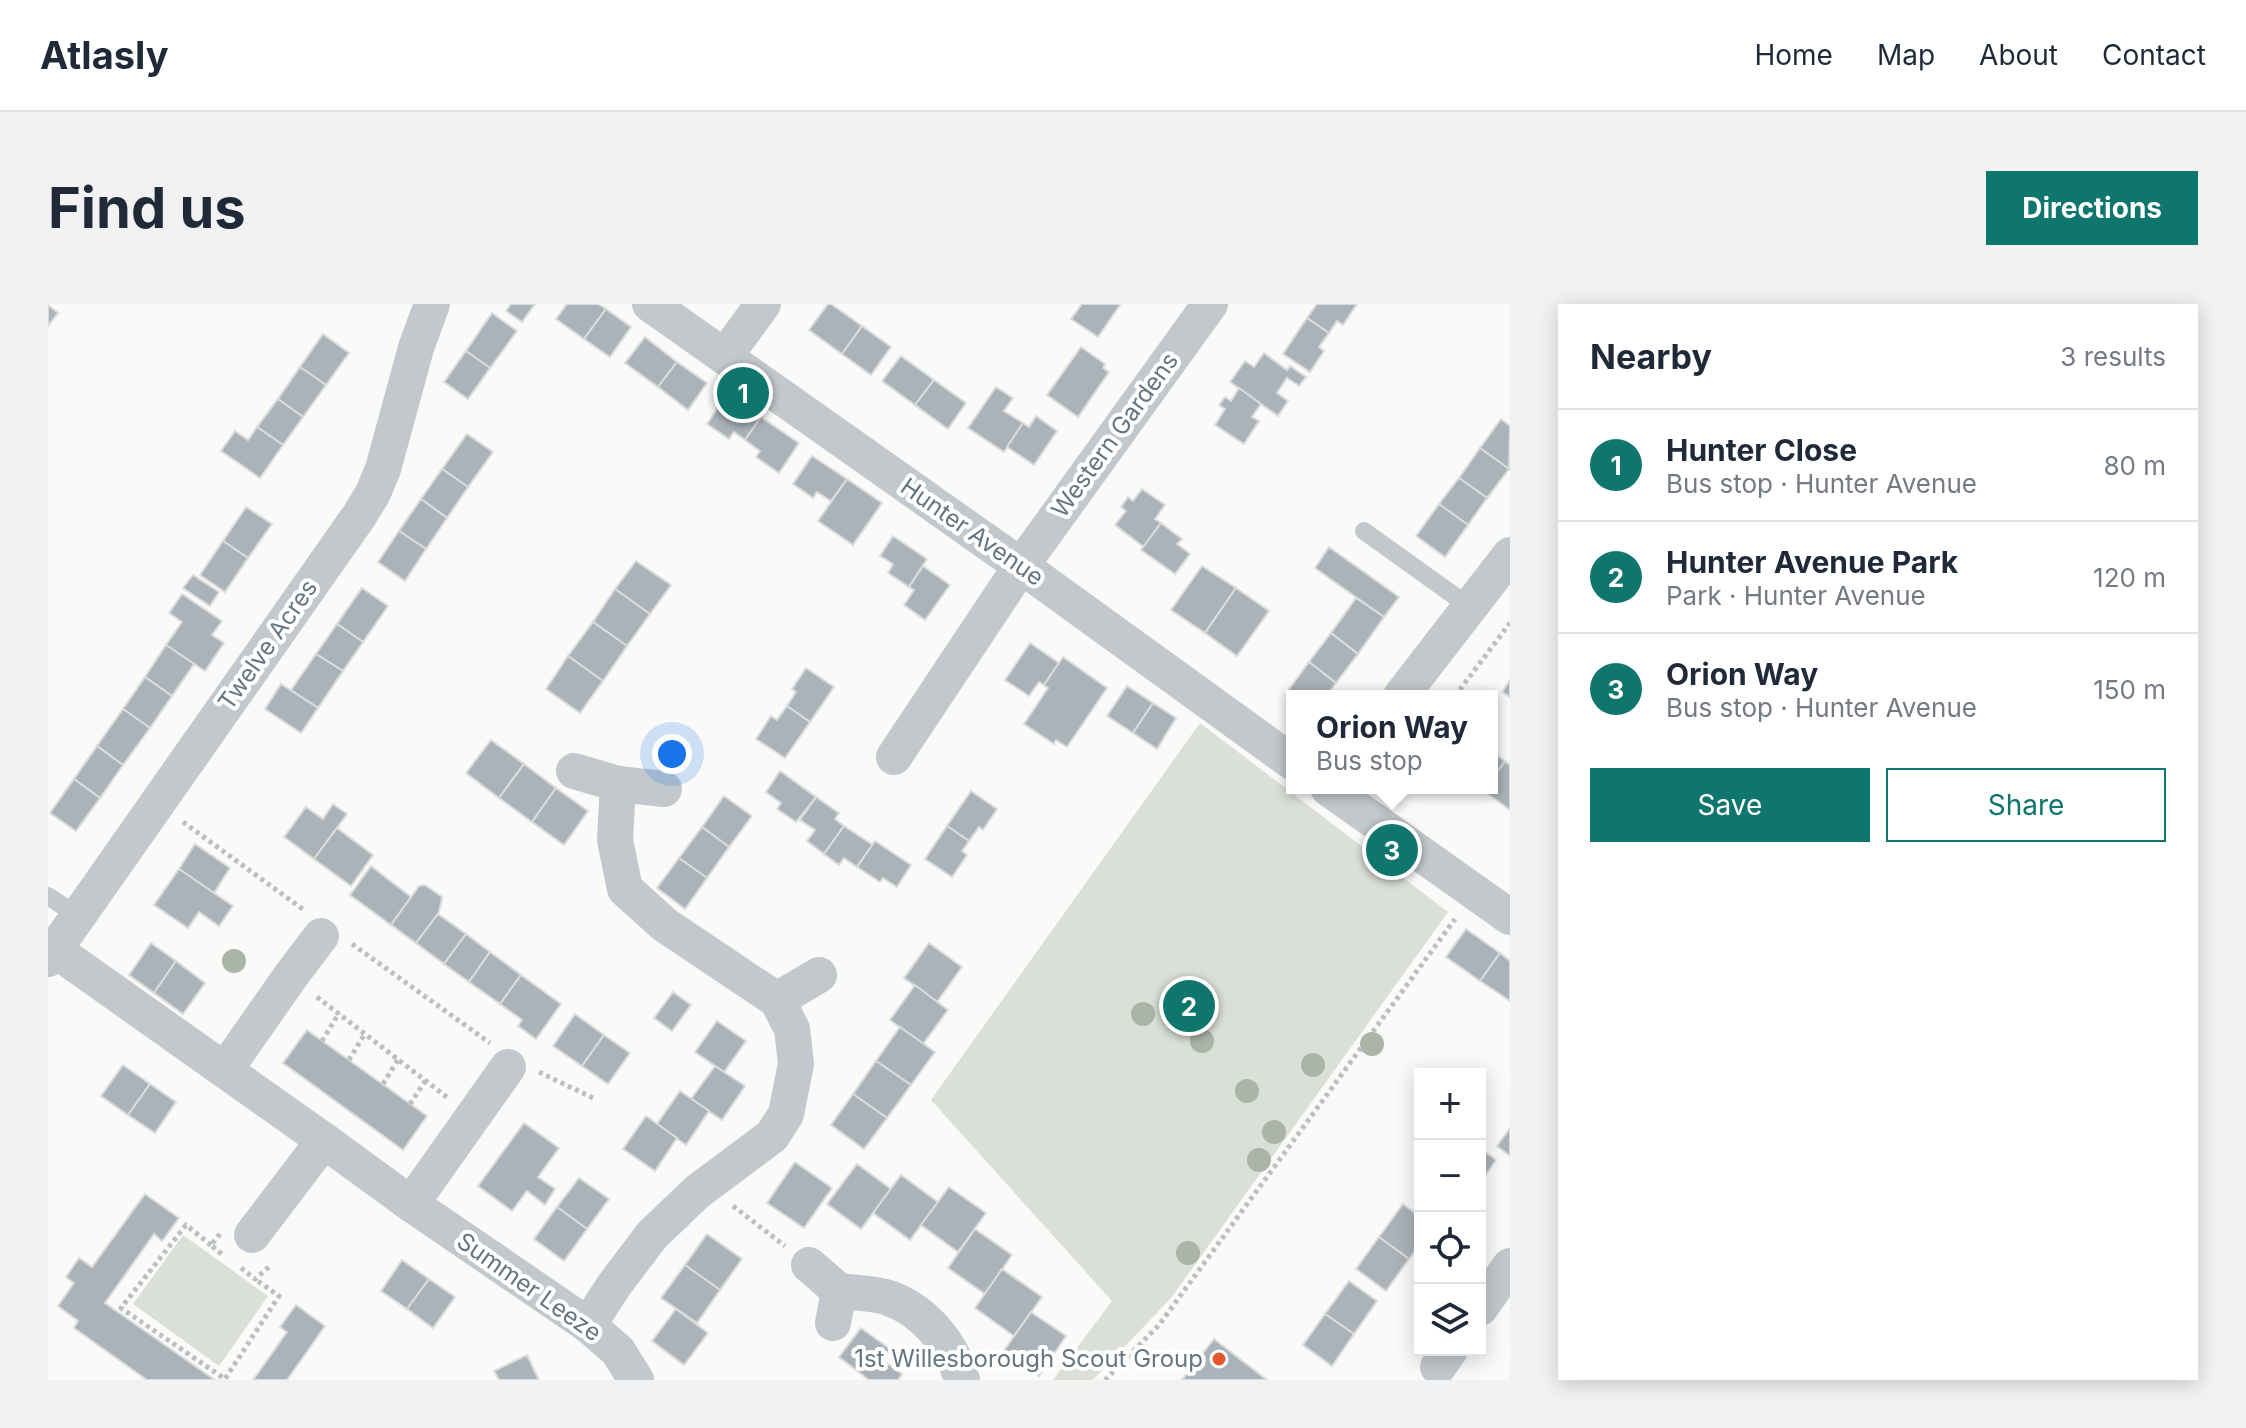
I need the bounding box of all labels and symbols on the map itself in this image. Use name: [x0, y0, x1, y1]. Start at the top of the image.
street label: Western Gardens: [1045, 347, 1184, 523]
pin: 1: [717, 363, 769, 423]
street label: Hunter Avenue: [895, 472, 1049, 592]
street label: Twelve Acres: [212, 574, 323, 715]
your location: [652, 734, 692, 774]
pin: 3: [1366, 820, 1418, 880]
pin: 2: [1163, 976, 1215, 1036]
street label: Summer Leeze: [452, 1226, 607, 1347]
place label: 1st Willesborough Scout Group: [854, 1344, 1203, 1373]
marker: 1st Willesborough Scout Group: [1210, 1350, 1228, 1368]

